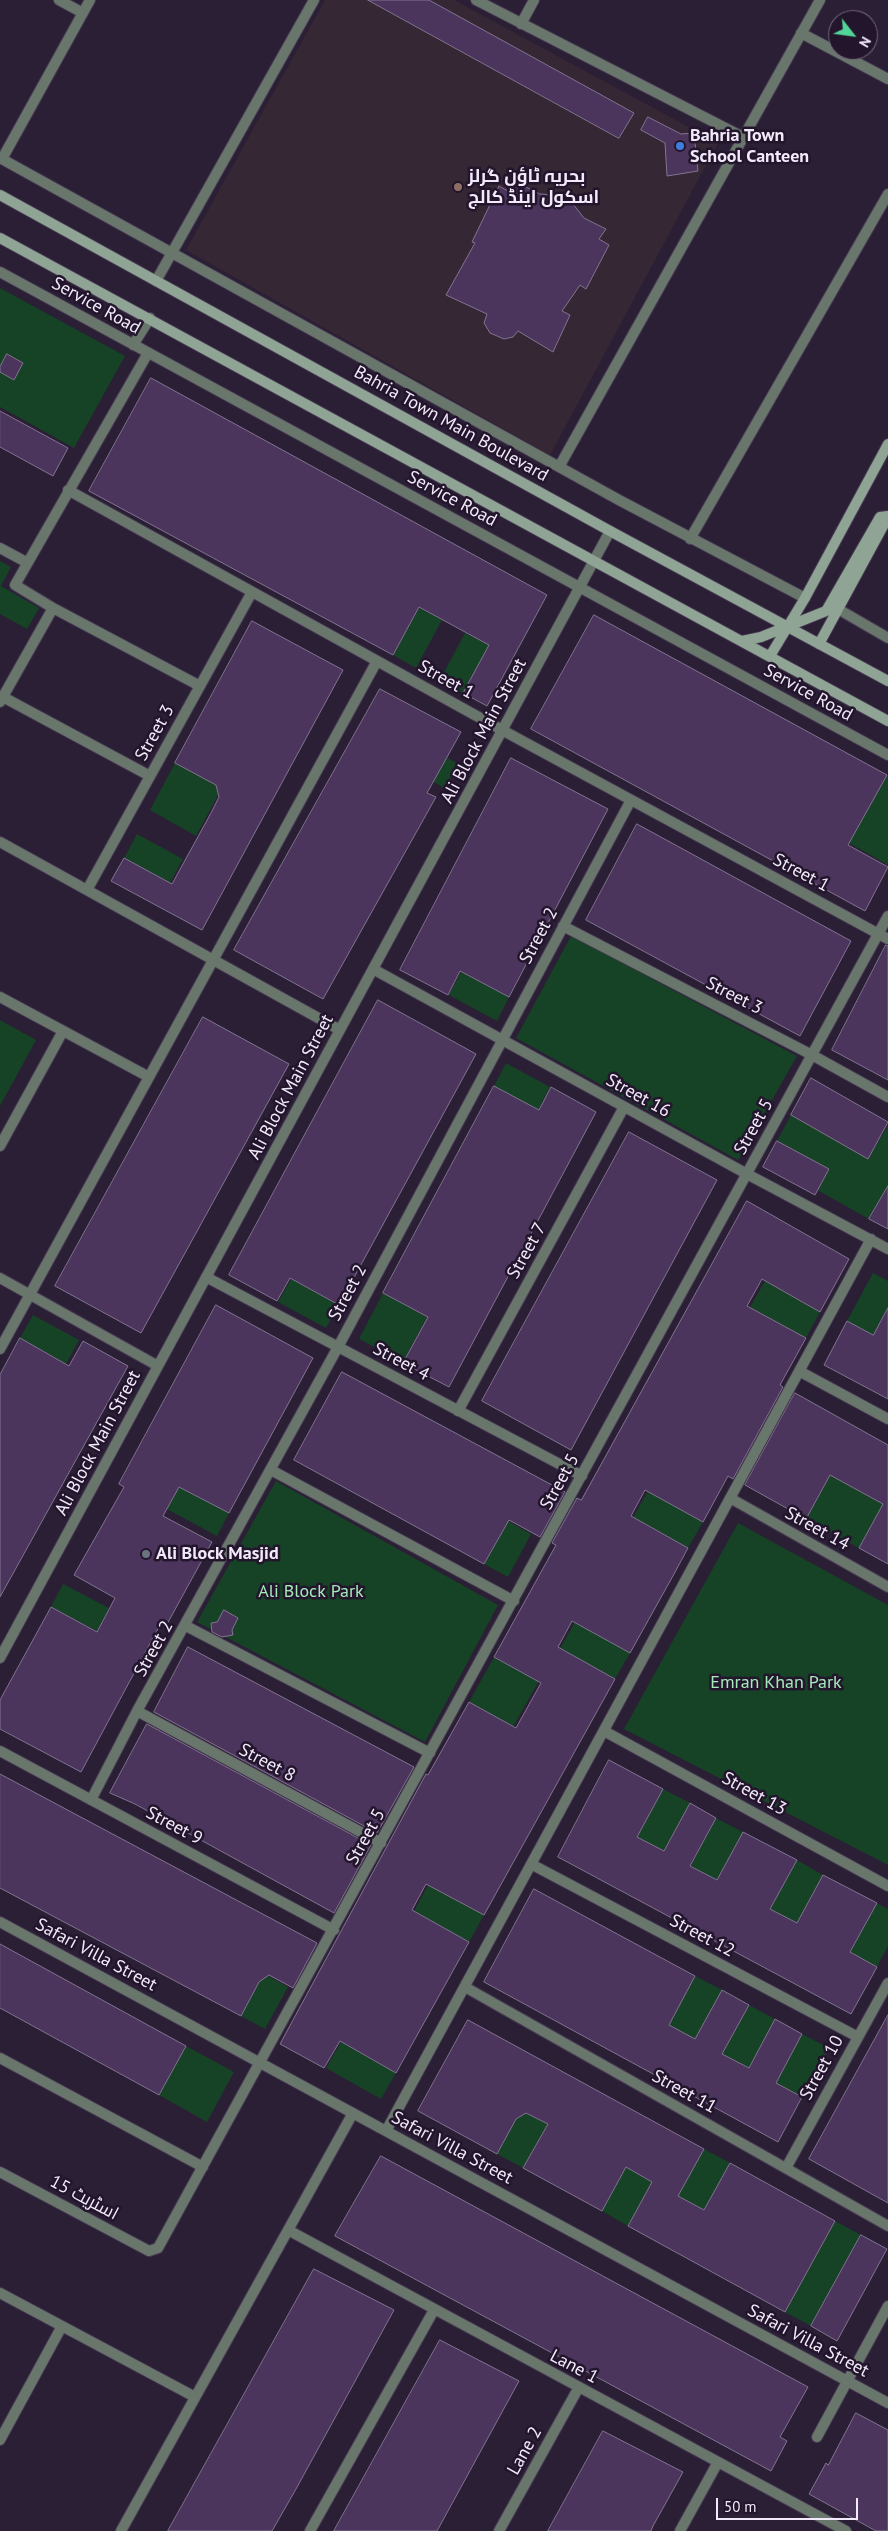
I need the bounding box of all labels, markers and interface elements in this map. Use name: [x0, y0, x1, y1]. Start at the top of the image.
north arrow: [828, 10, 878, 60]
text: N: [855, 34, 875, 50]
place label: Bahria Town School Canteen: [690, 125, 809, 168]
marker: Bahria Town School Canteen: [674, 140, 686, 152]
place label: بحریہ ٹاؤن گرلز اسکول اینڈ کالج: [468, 166, 599, 208]
marker: بحریہ ٹاؤن گرلز اسکول اینڈ کالج: [452, 181, 464, 193]
street label: Service Road: [48, 273, 144, 339]
street label: Bahria Town Main Boulevard: [350, 361, 552, 487]
street label: Service Road: [404, 466, 500, 532]
street label: Ali Block Main Street: [437, 655, 531, 807]
street label: Street 1: [414, 656, 478, 704]
street label: Service Road: [760, 660, 856, 726]
street label: Street 3: [131, 701, 179, 765]
street label: Street 1: [769, 849, 833, 897]
street label: Street 2: [515, 904, 563, 968]
street label: Street 3: [702, 973, 766, 1019]
street label: Ali Block Main Street: [244, 1011, 338, 1163]
street label: Street 16: [602, 1069, 674, 1123]
street label: Street 5: [730, 1095, 778, 1159]
street label: Street 7: [503, 1219, 551, 1283]
street label: Street 2: [324, 1261, 372, 1325]
street label: Street 4: [369, 1338, 433, 1386]
street label: Ali Block Main Street: [51, 1367, 145, 1519]
street label: Street 5: [536, 1450, 584, 1514]
street label: Street 14: [781, 1502, 853, 1556]
place label: Ali Block Masjid: [156, 1543, 279, 1565]
marker: Ali Block Masjid: [140, 1548, 152, 1560]
park label: Ali Block Park: [258, 1581, 364, 1603]
street label: Street 2: [130, 1617, 178, 1681]
park label: Emran Khan Park: [710, 1672, 842, 1694]
street label: Street 8: [235, 1739, 299, 1787]
street label: Street 13: [718, 1767, 790, 1821]
street label: Street 9: [142, 1802, 206, 1850]
street label: Street 5: [342, 1805, 390, 1869]
street label: Street 12: [666, 1910, 738, 1962]
street label: Safari Villa Street: [32, 1914, 160, 1996]
street label: Street 10: [795, 2032, 849, 2104]
street label: Street 11: [648, 2065, 720, 2119]
street label: Safari Villa Street: [388, 2107, 516, 2189]
street label: اسٹریٹ 15: [46, 2171, 122, 2225]
street label: Safari Villa Street: [744, 2300, 872, 2382]
street label: Lane 1: [546, 2345, 602, 2389]
street label: Lane 2: [503, 2423, 547, 2479]
scale bar: [718, 2488, 860, 2520]
text: 50 m: [724, 2497, 757, 2516]

